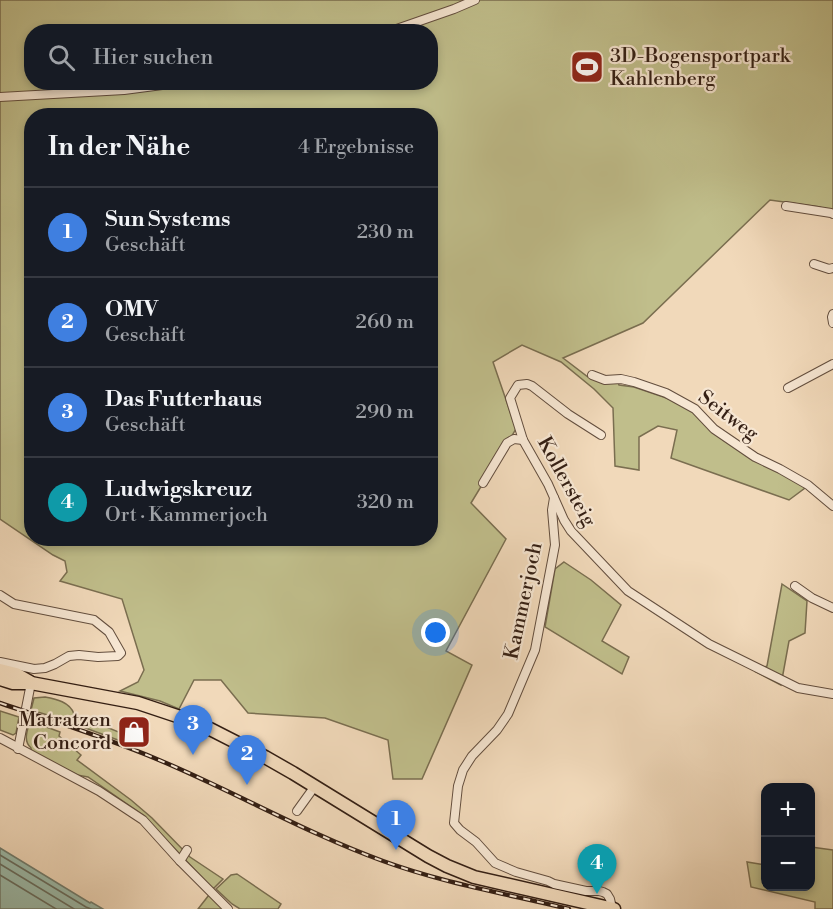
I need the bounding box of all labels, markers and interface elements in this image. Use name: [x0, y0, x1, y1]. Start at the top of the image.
search box: [24, 24, 438, 90]
icon: search: [45, 41, 78, 74]
text: Hier suchen: [93, 44, 213, 71]
place label: 3D-Bogensportpark Kahlenberg: [610, 44, 792, 92]
sports icon: 3D-Bogensportpark Kahlenberg: [569, 49, 605, 85]
text: In der Nähe: [48, 131, 190, 163]
text: 4 Ergebnisse: [298, 135, 414, 160]
text: Sun Systems: [105, 206, 231, 233]
text: 1: [63, 220, 72, 245]
text: 230 m: [357, 220, 414, 245]
text: Geschäft: [105, 233, 186, 258]
text: OMV: [105, 296, 158, 323]
text: 2: [61, 310, 74, 335]
text: 260 m: [356, 310, 414, 335]
text: Geschäft: [105, 323, 186, 348]
street label: Seitweg: [693, 385, 764, 447]
text: Das Futterhaus: [105, 386, 262, 413]
text: 3: [61, 400, 74, 425]
text: 290 m: [356, 400, 414, 425]
text: Geschäft: [105, 413, 186, 438]
street label: Kollersteig: [531, 433, 601, 532]
text: Ludwigskreuz: [105, 476, 252, 503]
text: 4: [61, 490, 74, 515]
text: 320 m: [357, 490, 414, 515]
text: Ort · Kammerjoch: [105, 503, 268, 528]
street label: Kammerjoch: [499, 540, 549, 662]
your location: [421, 618, 450, 647]
pin: 3: [174, 706, 212, 755]
place label: Matratzen Concord: [19, 708, 112, 756]
shop icon: Matratzen Concord: [116, 714, 152, 750]
pin: 2: [228, 736, 266, 785]
map controls: [761, 783, 815, 891]
button: +: [761, 783, 815, 837]
pin: 1: [376, 800, 416, 850]
button: −: [761, 837, 815, 891]
pin: 4: [578, 844, 616, 894]

